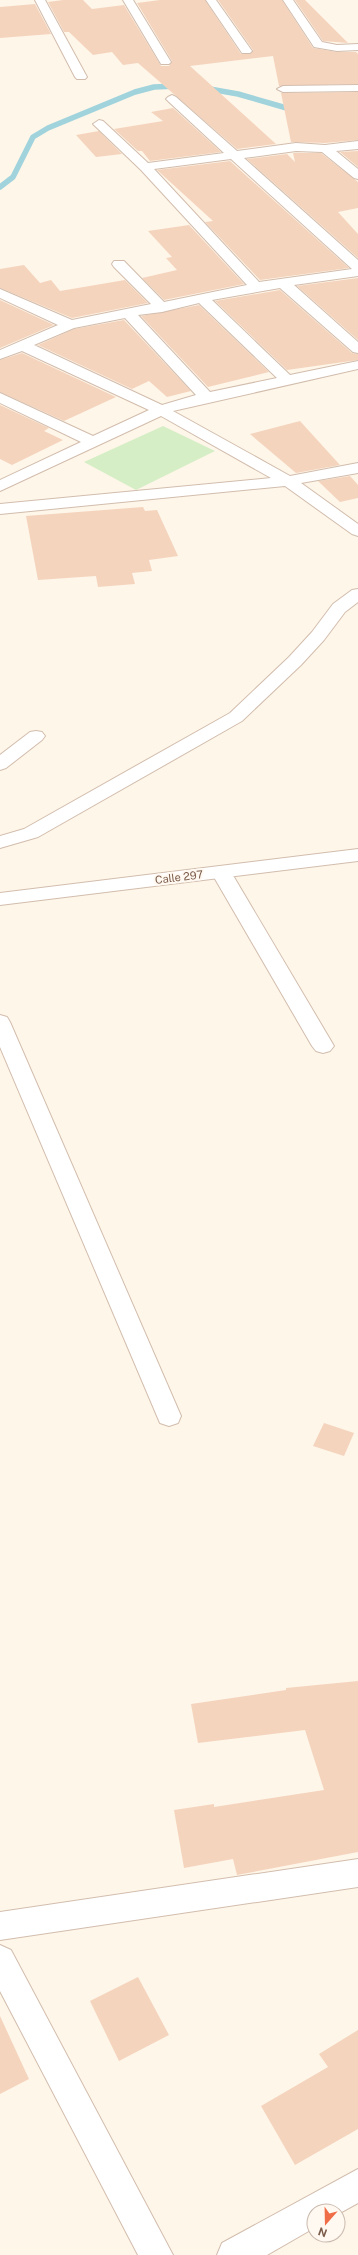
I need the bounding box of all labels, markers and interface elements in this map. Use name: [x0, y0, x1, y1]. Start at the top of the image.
street label: Calle 297: [154, 868, 204, 886]
north arrow: [306, 2203, 346, 2243]
text: N: [316, 2225, 329, 2240]

